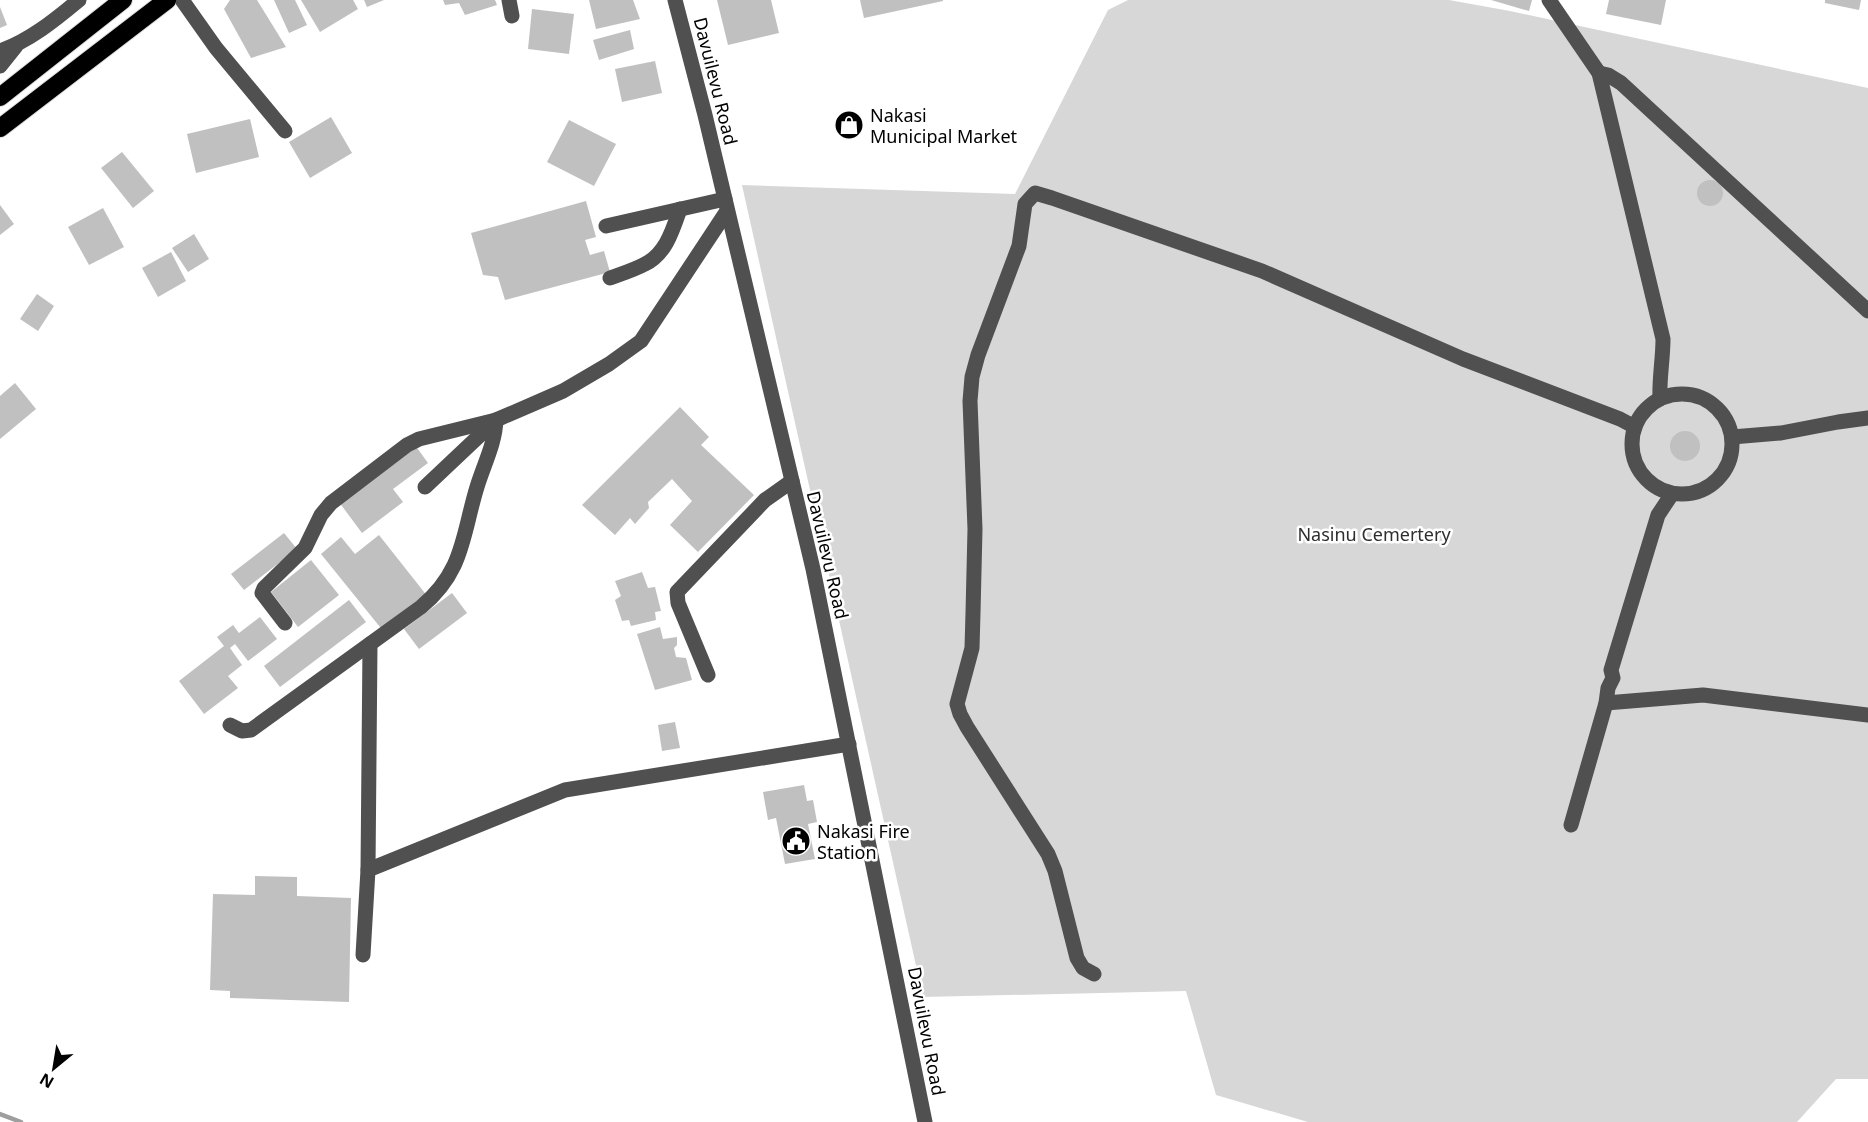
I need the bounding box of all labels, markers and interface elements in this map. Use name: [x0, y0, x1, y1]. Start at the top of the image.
street label: Davuilevu Road: [689, 15, 743, 147]
place label: Nakasi Municipal Market: [870, 103, 1018, 148]
shop icon: Nakasi Municipal Market: [833, 109, 865, 141]
street label: Davuilevu Road: [802, 489, 854, 621]
park label: Nasinu Cemertery: [1297, 522, 1451, 546]
place label: Nakasi Fire Station: [817, 819, 910, 864]
public building icon: Nakasi Fire Station: [780, 825, 812, 857]
street label: Davuilevu Road: [903, 965, 951, 1097]
north arrow: [24, 1038, 84, 1098]
text: N: [35, 1068, 58, 1094]

